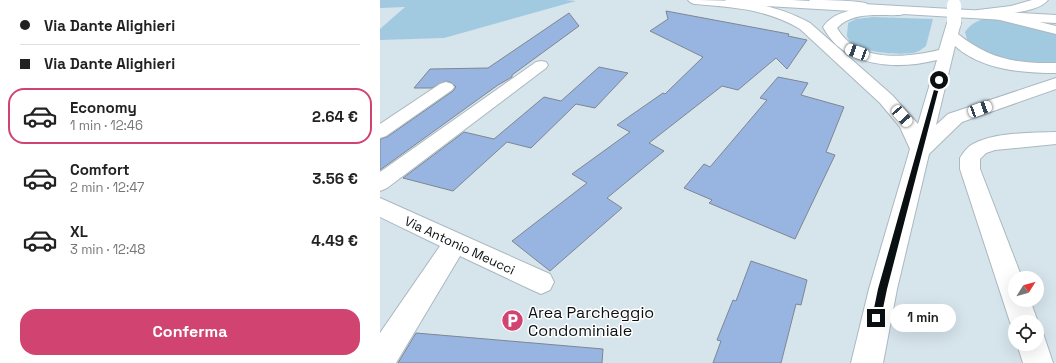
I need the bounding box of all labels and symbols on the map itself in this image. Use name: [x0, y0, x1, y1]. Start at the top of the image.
car: [844, 42, 870, 62]
route start: [930, 71, 948, 89]
car: [967, 99, 993, 119]
car: [890, 103, 914, 129]
street label: Via Antonio Meucci: [402, 212, 518, 278]
north arrow: [1008, 271, 1044, 307]
place label: Area Parcheggio Condominiale: [528, 302, 654, 341]
callout: 1 min: [890, 304, 956, 332]
parking icon: Area Parcheggio Condominiale: [499, 308, 525, 334]
route end: [867, 309, 885, 327]

